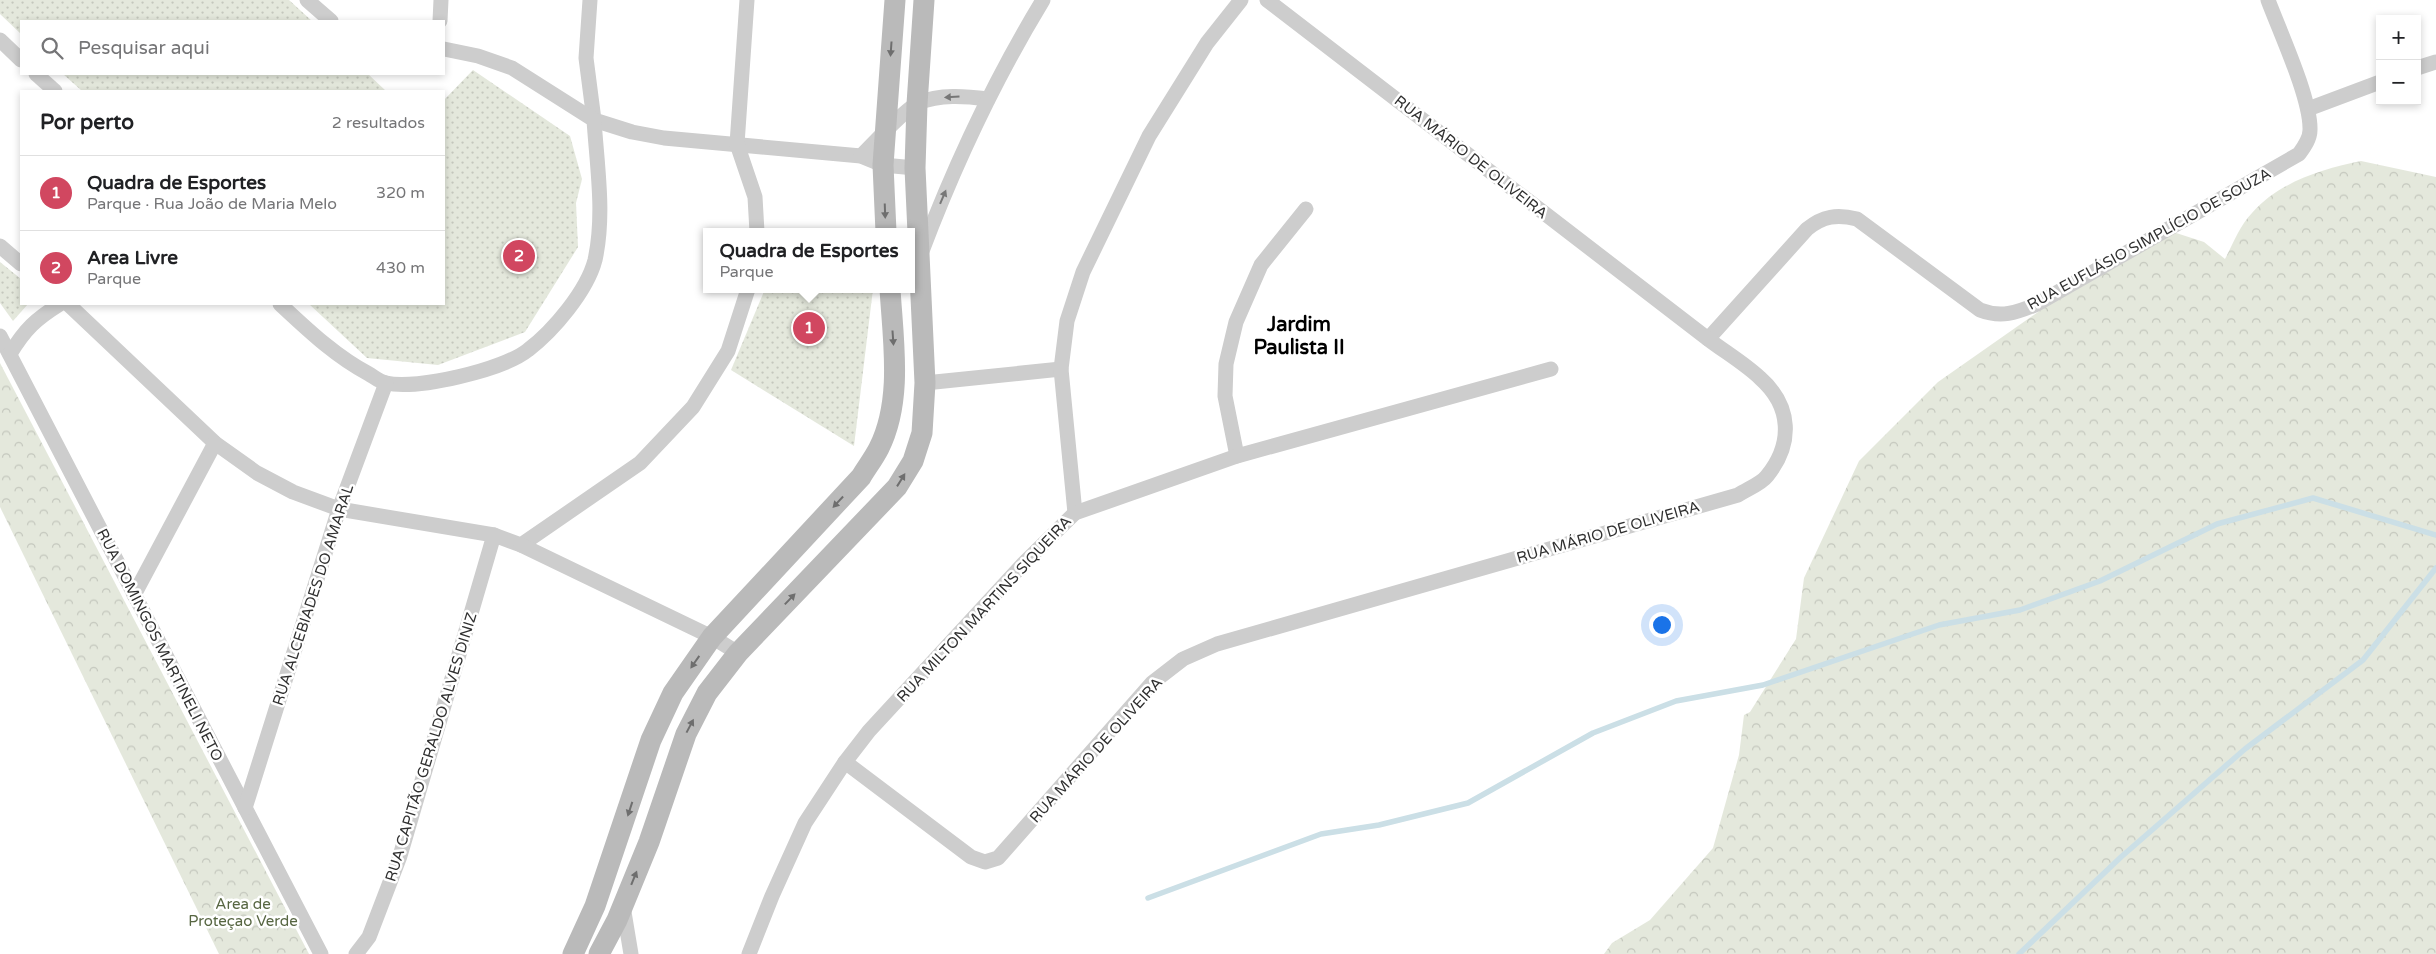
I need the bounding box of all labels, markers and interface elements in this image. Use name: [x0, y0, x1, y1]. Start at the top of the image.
map controls: [2376, 15, 2421, 105]
button: +: [2376, 15, 2421, 60]
search box: [20, 20, 445, 75]
icon: search: [38, 34, 66, 62]
text: Pesquisar aqui: [78, 37, 210, 59]
one-way arrow: [887, 41, 895, 57]
button: −: [2376, 60, 2421, 105]
street label: RUA MÁRIO DE OLIVEIRA: [1391, 92, 1551, 222]
one-way arrow: [944, 93, 960, 101]
text: Por perto: [40, 110, 134, 135]
text: 2 resultados: [332, 113, 425, 133]
street label: RUA EUFLÁSIO SIMPLÍCIO DE SOUZA: [2024, 164, 2274, 314]
text: Quadra de Esportes: [87, 172, 266, 194]
text: 1: [51, 183, 61, 203]
text: 320 m: [376, 183, 425, 203]
one-way arrow: [939, 190, 947, 204]
text: Parque · Rua João de Maria Melo: [87, 194, 337, 214]
one-way arrow: [882, 203, 890, 219]
popup: [703, 228, 915, 293]
pin: 2: [503, 237, 535, 275]
text: Quadra de Esportes: [719, 240, 899, 262]
text: Area Livre: [87, 247, 178, 269]
text: 2: [51, 258, 61, 278]
text: 430 m: [376, 258, 425, 278]
text: Parque: [719, 262, 774, 282]
text: Parque: [87, 269, 141, 289]
pin: 1: [793, 309, 825, 347]
district label: Jardim Paulista II: [1253, 313, 1345, 360]
one-way arrow: [889, 330, 897, 346]
one-way arrow: [897, 474, 906, 487]
street label: RUA ALCEBIADES DO AMARAL: [269, 482, 357, 708]
one-way arrow: [832, 495, 844, 507]
street label: RUA MÁRIO DE OLIVEIRA: [1514, 497, 1702, 567]
street label: RUA MILTON MARTINS SIQUEIRA: [893, 512, 1075, 706]
street label: RUA DOMINGOS MARTINELI NETO: [93, 526, 227, 764]
one-way arrow: [784, 593, 796, 605]
street label: RUA CAPITÃO GERALDO ALVES DINIZ: [381, 610, 481, 884]
your location: [1649, 612, 1675, 638]
one-way arrow: [690, 655, 700, 668]
street label: RUA MÁRIO DE OLIVEIRA: [1026, 674, 1166, 826]
one-way arrow: [686, 718, 694, 733]
one-way arrow: [625, 802, 633, 817]
one-way arrow: [630, 870, 638, 885]
park label: Area de Proteçao Verde: [188, 895, 298, 930]

